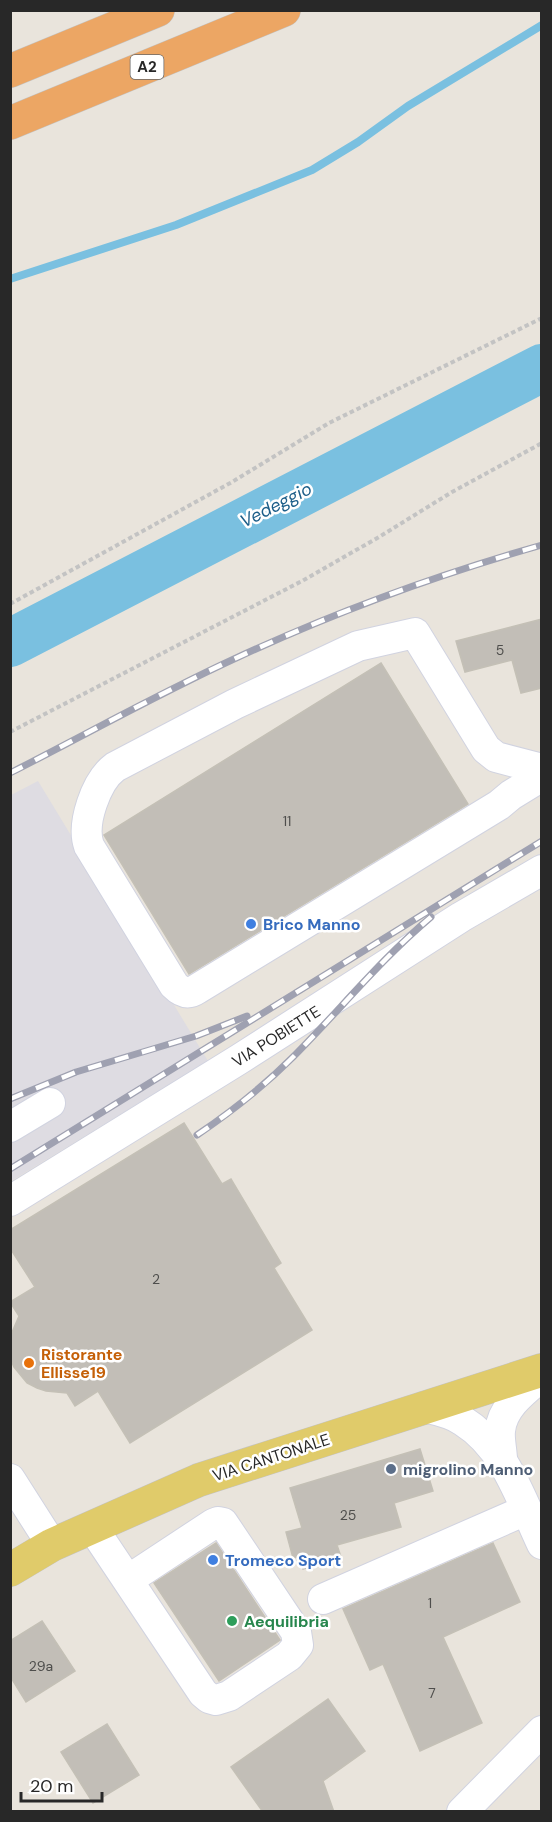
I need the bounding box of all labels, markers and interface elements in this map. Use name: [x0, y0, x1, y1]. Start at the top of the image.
road number: A2: [130, 55, 164, 79]
water label: Vedeggio: [236, 477, 316, 533]
house number: 5: [496, 641, 504, 659]
house number: 11: [283, 812, 291, 830]
place label: Brico Manno: [263, 914, 360, 935]
marker: Brico Manno: [244, 917, 258, 931]
street label: VIA POBIETTE: [228, 1001, 324, 1072]
house number: 2: [152, 1270, 160, 1288]
place label: Ristorante Ellisse19: [41, 1344, 122, 1383]
marker: Ristorante Ellisse19: [22, 1356, 36, 1370]
street label: VIA CANTONALE: [210, 1429, 332, 1486]
place label: migrolino Manno: [403, 1459, 533, 1480]
marker: migrolino Manno: [384, 1462, 398, 1476]
house number: 25: [340, 1506, 356, 1524]
place label: Tromeco Sport: [225, 1550, 341, 1571]
marker: Tromeco Sport: [206, 1553, 220, 1567]
house number: 1: [428, 1594, 432, 1612]
place label: Aequilibria: [244, 1611, 329, 1632]
marker: Aequilibria: [225, 1614, 239, 1628]
house number: 29a: [29, 1657, 53, 1675]
house number: 7: [428, 1684, 436, 1702]
scale bar: [21, 1765, 102, 1803]
text: 20 m: [30, 1774, 73, 1798]

